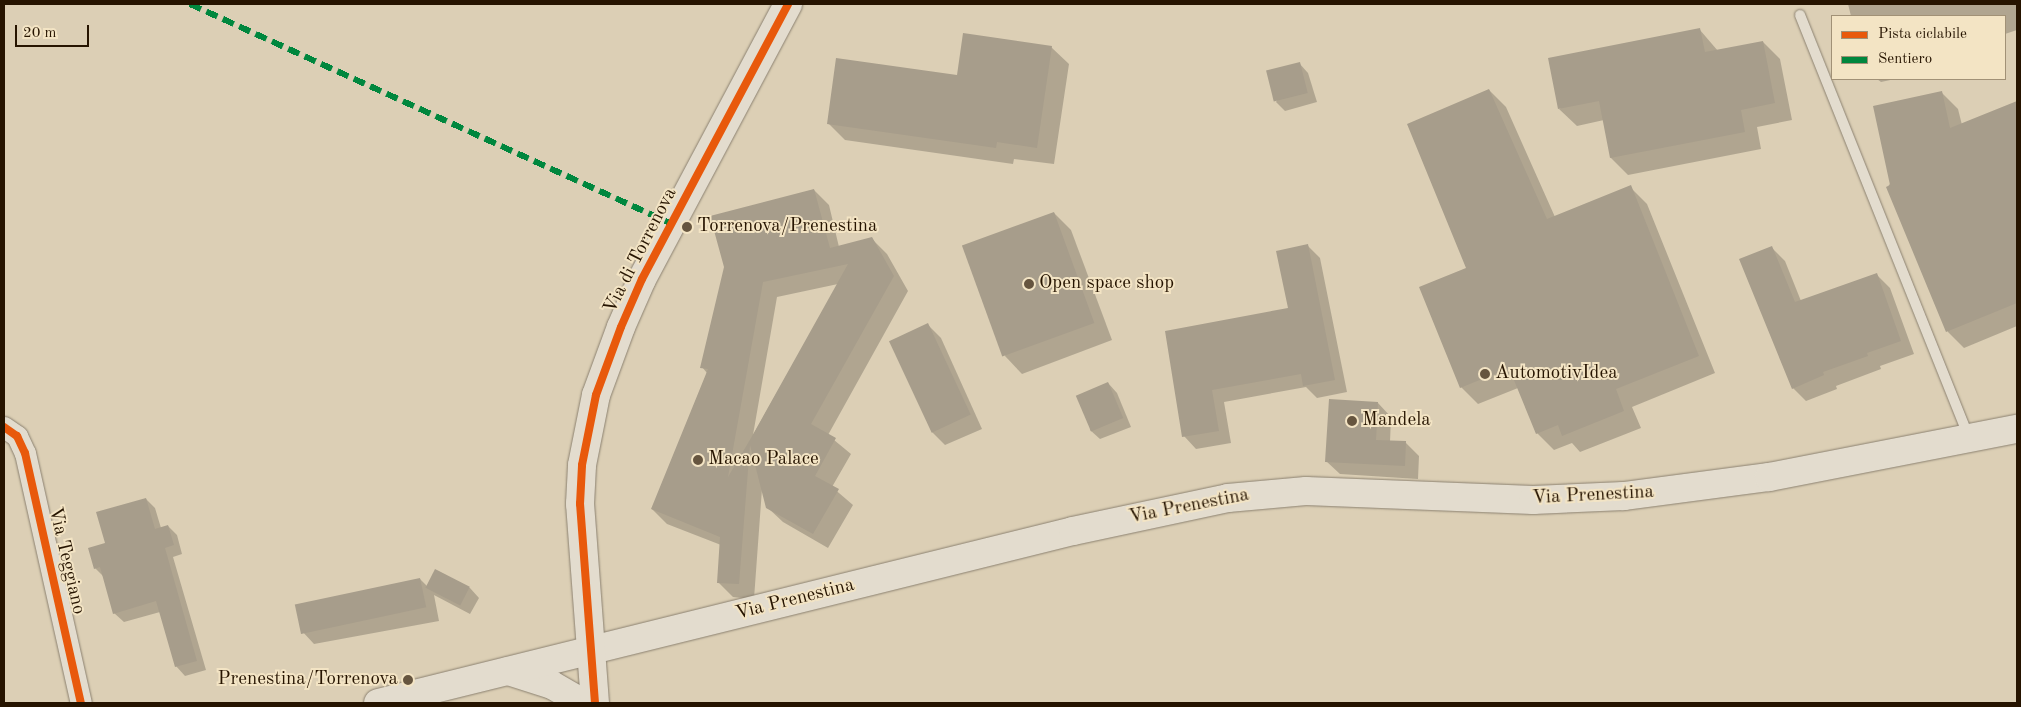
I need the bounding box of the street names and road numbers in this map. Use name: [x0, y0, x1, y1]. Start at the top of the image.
street label: Via di Torrenova: [600, 184, 682, 318]
street label: Via Prenestina: [1532, 481, 1654, 511]
street label: Via Prenestina: [1127, 484, 1251, 530]
street label: Via Teggiano: [43, 505, 89, 617]
street label: Via Prenestina: [733, 574, 857, 626]

